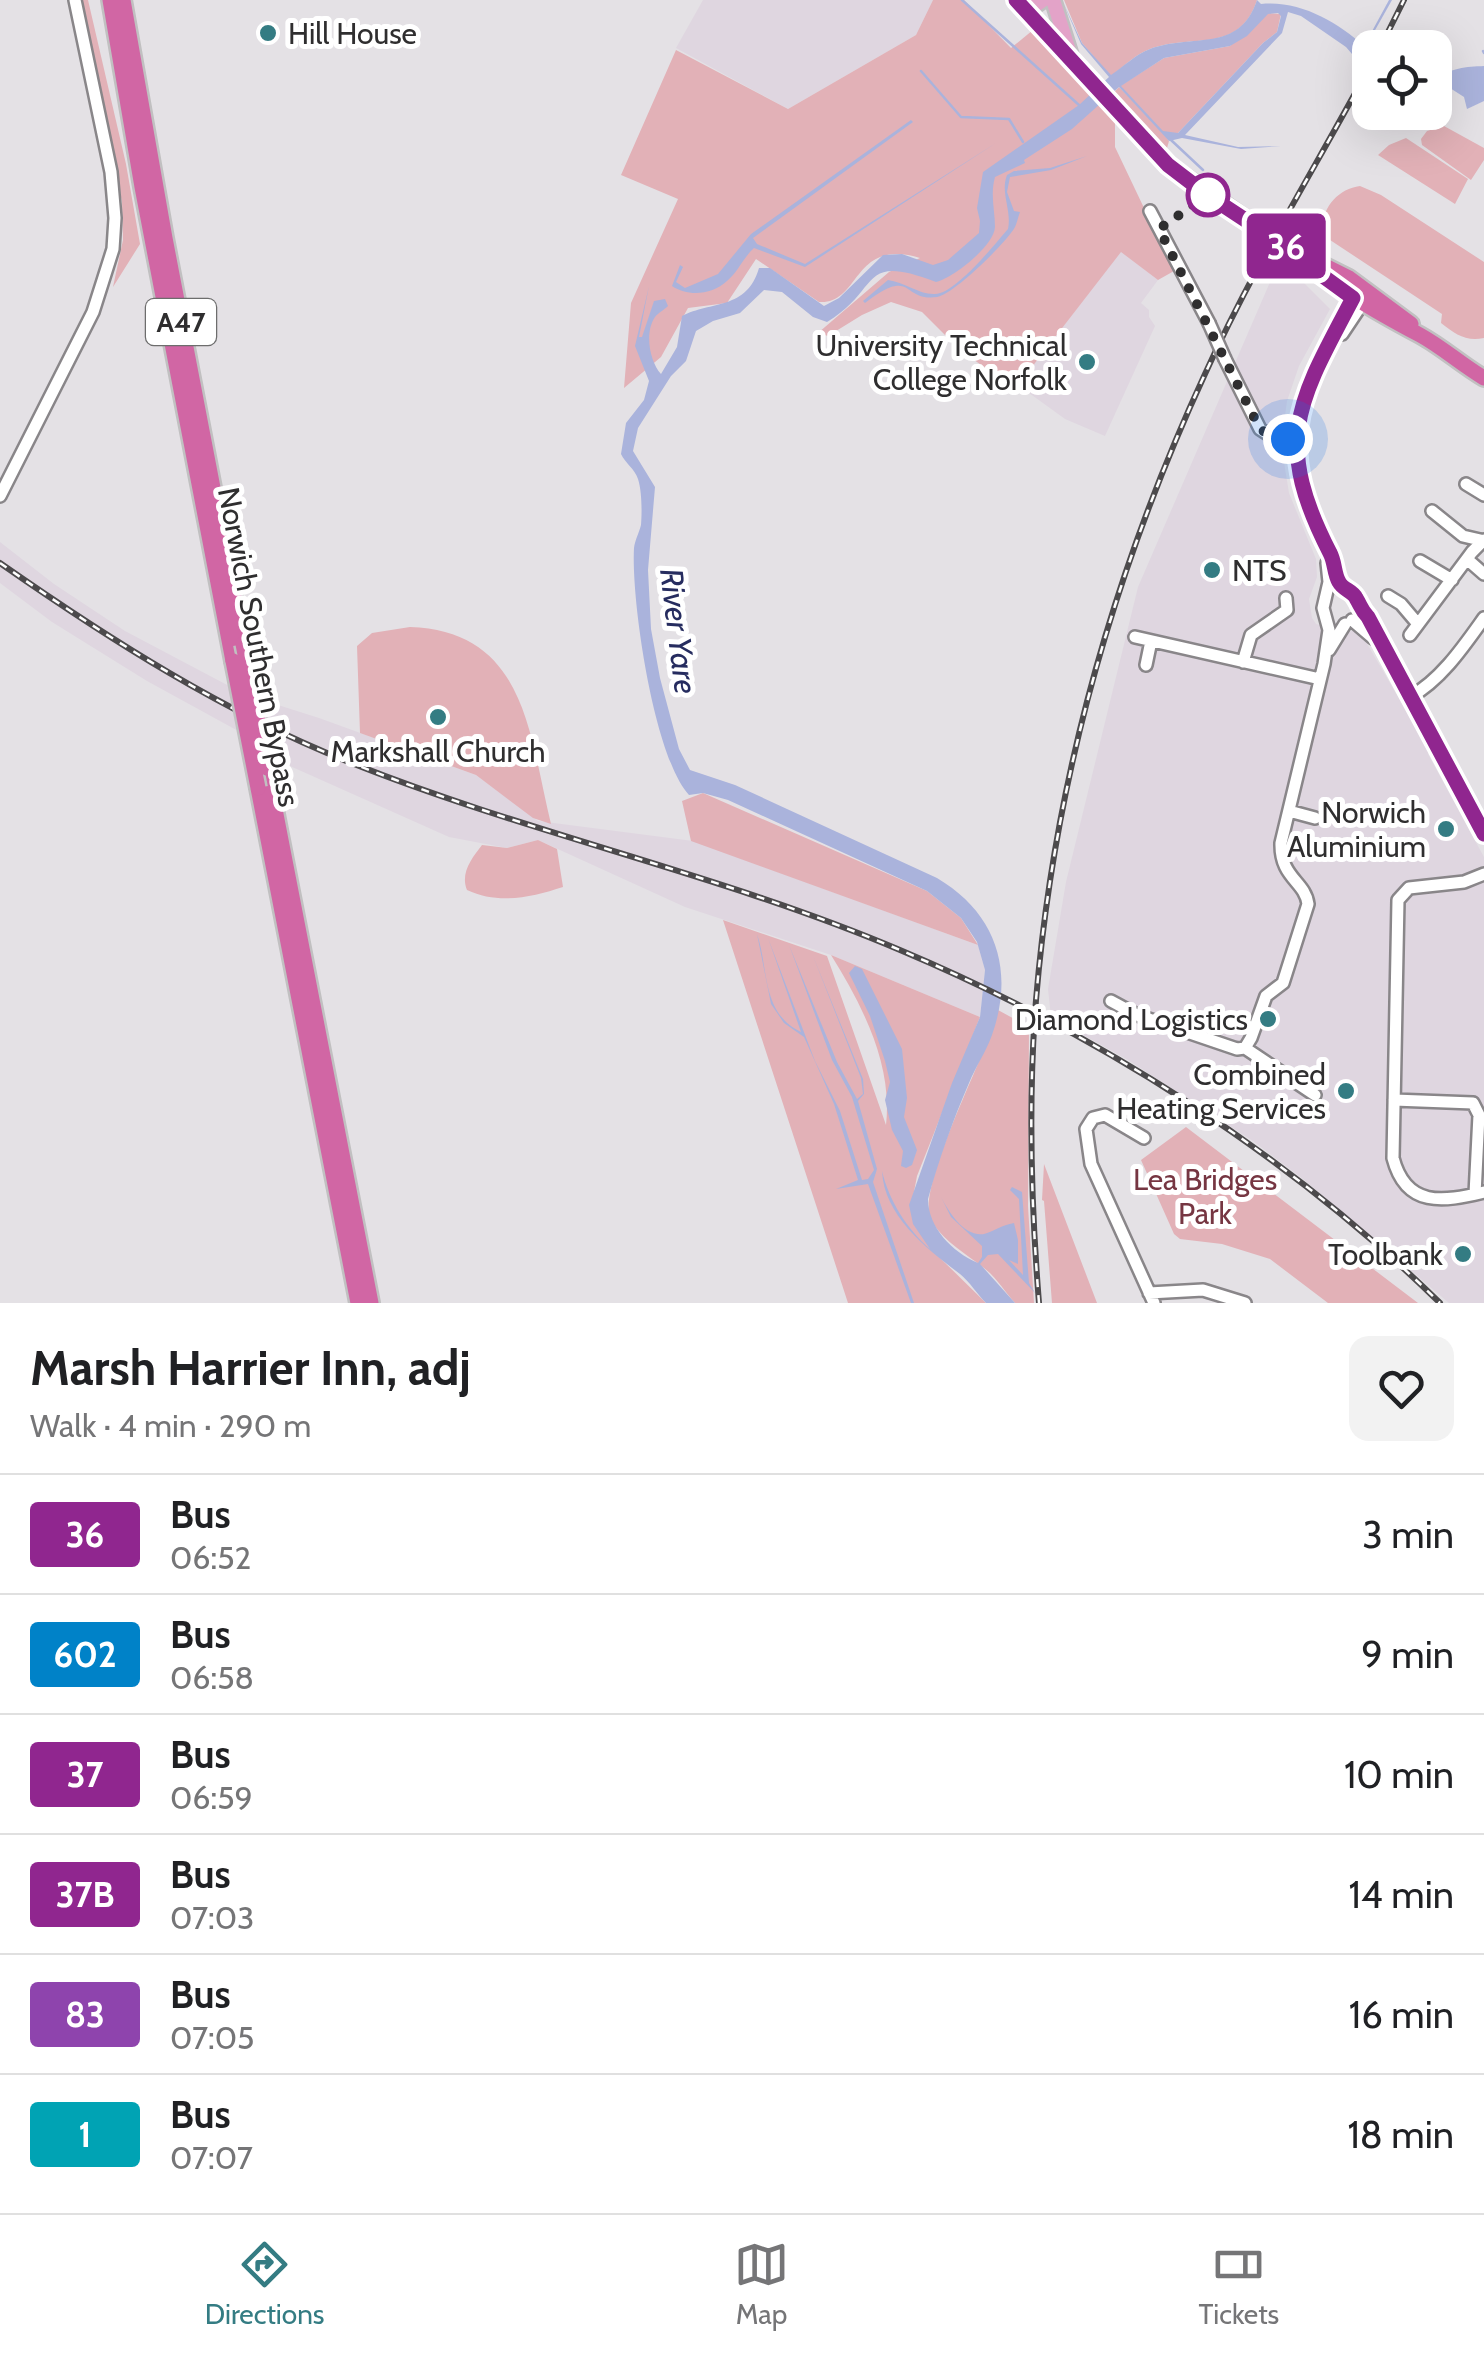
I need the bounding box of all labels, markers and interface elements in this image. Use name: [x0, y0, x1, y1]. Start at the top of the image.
place label: Hill House: [288, 15, 417, 52]
marker: Hill House: [257, 22, 279, 44]
map controls: [1352, 30, 1452, 130]
button: locate: [1352, 30, 1452, 130]
unlabelled marker: [1187, 174, 1229, 216]
line badge: 36: [1241, 214, 1331, 278]
text: 36: [1267, 225, 1305, 268]
road number: A47: [146, 299, 216, 345]
place label: University Technical College Norfolk: [815, 327, 1068, 398]
marker: University Technical College Norfolk: [1076, 351, 1098, 373]
your location: [1263, 414, 1313, 464]
street label: Norwich Southern Bypass: [210, 484, 308, 810]
place label: NTS: [1232, 552, 1287, 589]
marker: NTS: [1201, 559, 1223, 581]
water label: River Yare: [652, 566, 706, 696]
marker: Markshall Church: [427, 706, 449, 728]
place label: Markshall Church: [331, 733, 545, 770]
place label: Norwich Aluminium: [1287, 794, 1426, 865]
marker: Norwich Aluminium: [1435, 818, 1457, 840]
place label: Diamond Logistics: [1015, 1001, 1248, 1038]
marker: Diamond Logistics: [1257, 1008, 1279, 1030]
place label: Combined Heating Services: [1116, 1056, 1326, 1127]
marker: Combined Heating Services: [1335, 1080, 1357, 1102]
park label: Lea Bridges Park: [1133, 1161, 1277, 1232]
place label: Toolbank: [1328, 1236, 1444, 1273]
marker: Toolbank: [1452, 1243, 1474, 1265]
button: heart: [1349, 1336, 1454, 1441]
text: Marsh Harrier Inn, adj: [30, 1339, 471, 1397]
text: Walk · 4 min · 290 m: [30, 1406, 311, 1445]
text: Bus: [170, 1491, 231, 1538]
text: 3 min: [1362, 1511, 1454, 1558]
text: 36: [66, 1513, 104, 1556]
text: 06:52: [170, 1538, 251, 1577]
text: Bus: [170, 1611, 231, 1658]
text: 9 min: [1361, 1631, 1454, 1678]
text: 602: [54, 1633, 116, 1676]
text: 06:58: [170, 1658, 254, 1697]
text: Bus: [170, 1731, 231, 1778]
text: 10 min: [1344, 1751, 1454, 1798]
text: 37: [67, 1753, 103, 1796]
text: 06:59: [170, 1778, 253, 1817]
text: Bus: [170, 1851, 231, 1898]
text: 14 min: [1348, 1871, 1454, 1918]
text: 37B: [56, 1873, 114, 1916]
text: 07:03: [170, 1898, 254, 1937]
text: Bus: [170, 1971, 231, 2018]
text: 16 min: [1349, 1991, 1454, 2038]
text: 83: [65, 1993, 105, 2036]
text: 07:05: [170, 2018, 254, 2057]
text: Bus: [170, 2091, 231, 2138]
text: 18 min: [1347, 2111, 1454, 2158]
text: 1: [79, 2113, 91, 2156]
text: 07:07: [170, 2138, 253, 2177]
tab: Directions: [205, 2237, 324, 2331]
tab: Map: [734, 2237, 789, 2331]
tab: Tickets: [1199, 2237, 1279, 2331]

